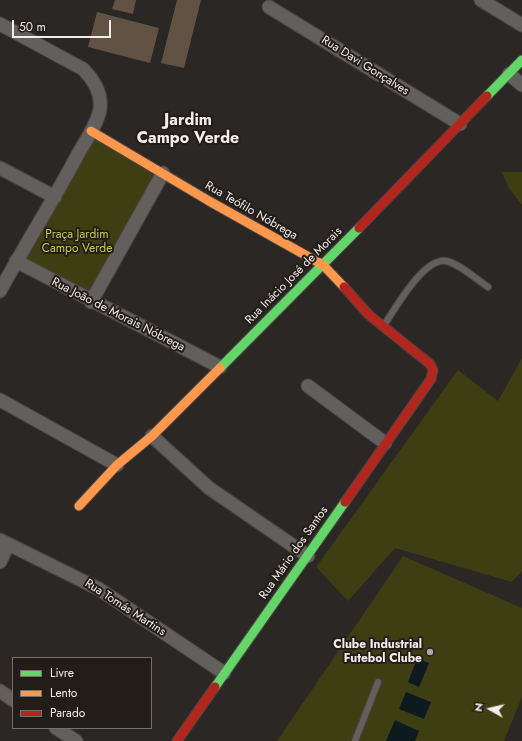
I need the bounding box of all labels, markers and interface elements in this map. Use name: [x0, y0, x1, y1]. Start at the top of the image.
scale bar: [14, 12, 113, 38]
text: 50 m: [19, 18, 46, 36]
street label: Rua Davi Gonçalves: [318, 33, 412, 99]
district label: Jardim Campo Verde: [137, 111, 239, 149]
street label: Rua Teófilo Nóbrega: [202, 179, 300, 243]
street label: Rua Inácio José de Morais: [243, 225, 345, 327]
park label: Praça Jardim Campo Verde: [42, 228, 112, 256]
street label: Rua João de Morais Nóbrega: [49, 275, 187, 355]
street label: Rua Mário dos Santos: [257, 504, 331, 602]
street label: Rua Tomás Martins: [82, 576, 168, 640]
place label: Clube Industrial Futebol Clube: [333, 638, 422, 666]
marker: Clube Industrial Futebol Clube: [425, 647, 435, 657]
legend: [12, 657, 152, 729]
text: Livre: [50, 664, 74, 682]
text: Lento: [50, 684, 77, 702]
north arrow: [470, 689, 510, 729]
text: N: [470, 702, 487, 713]
text: Parado: [50, 704, 85, 722]

